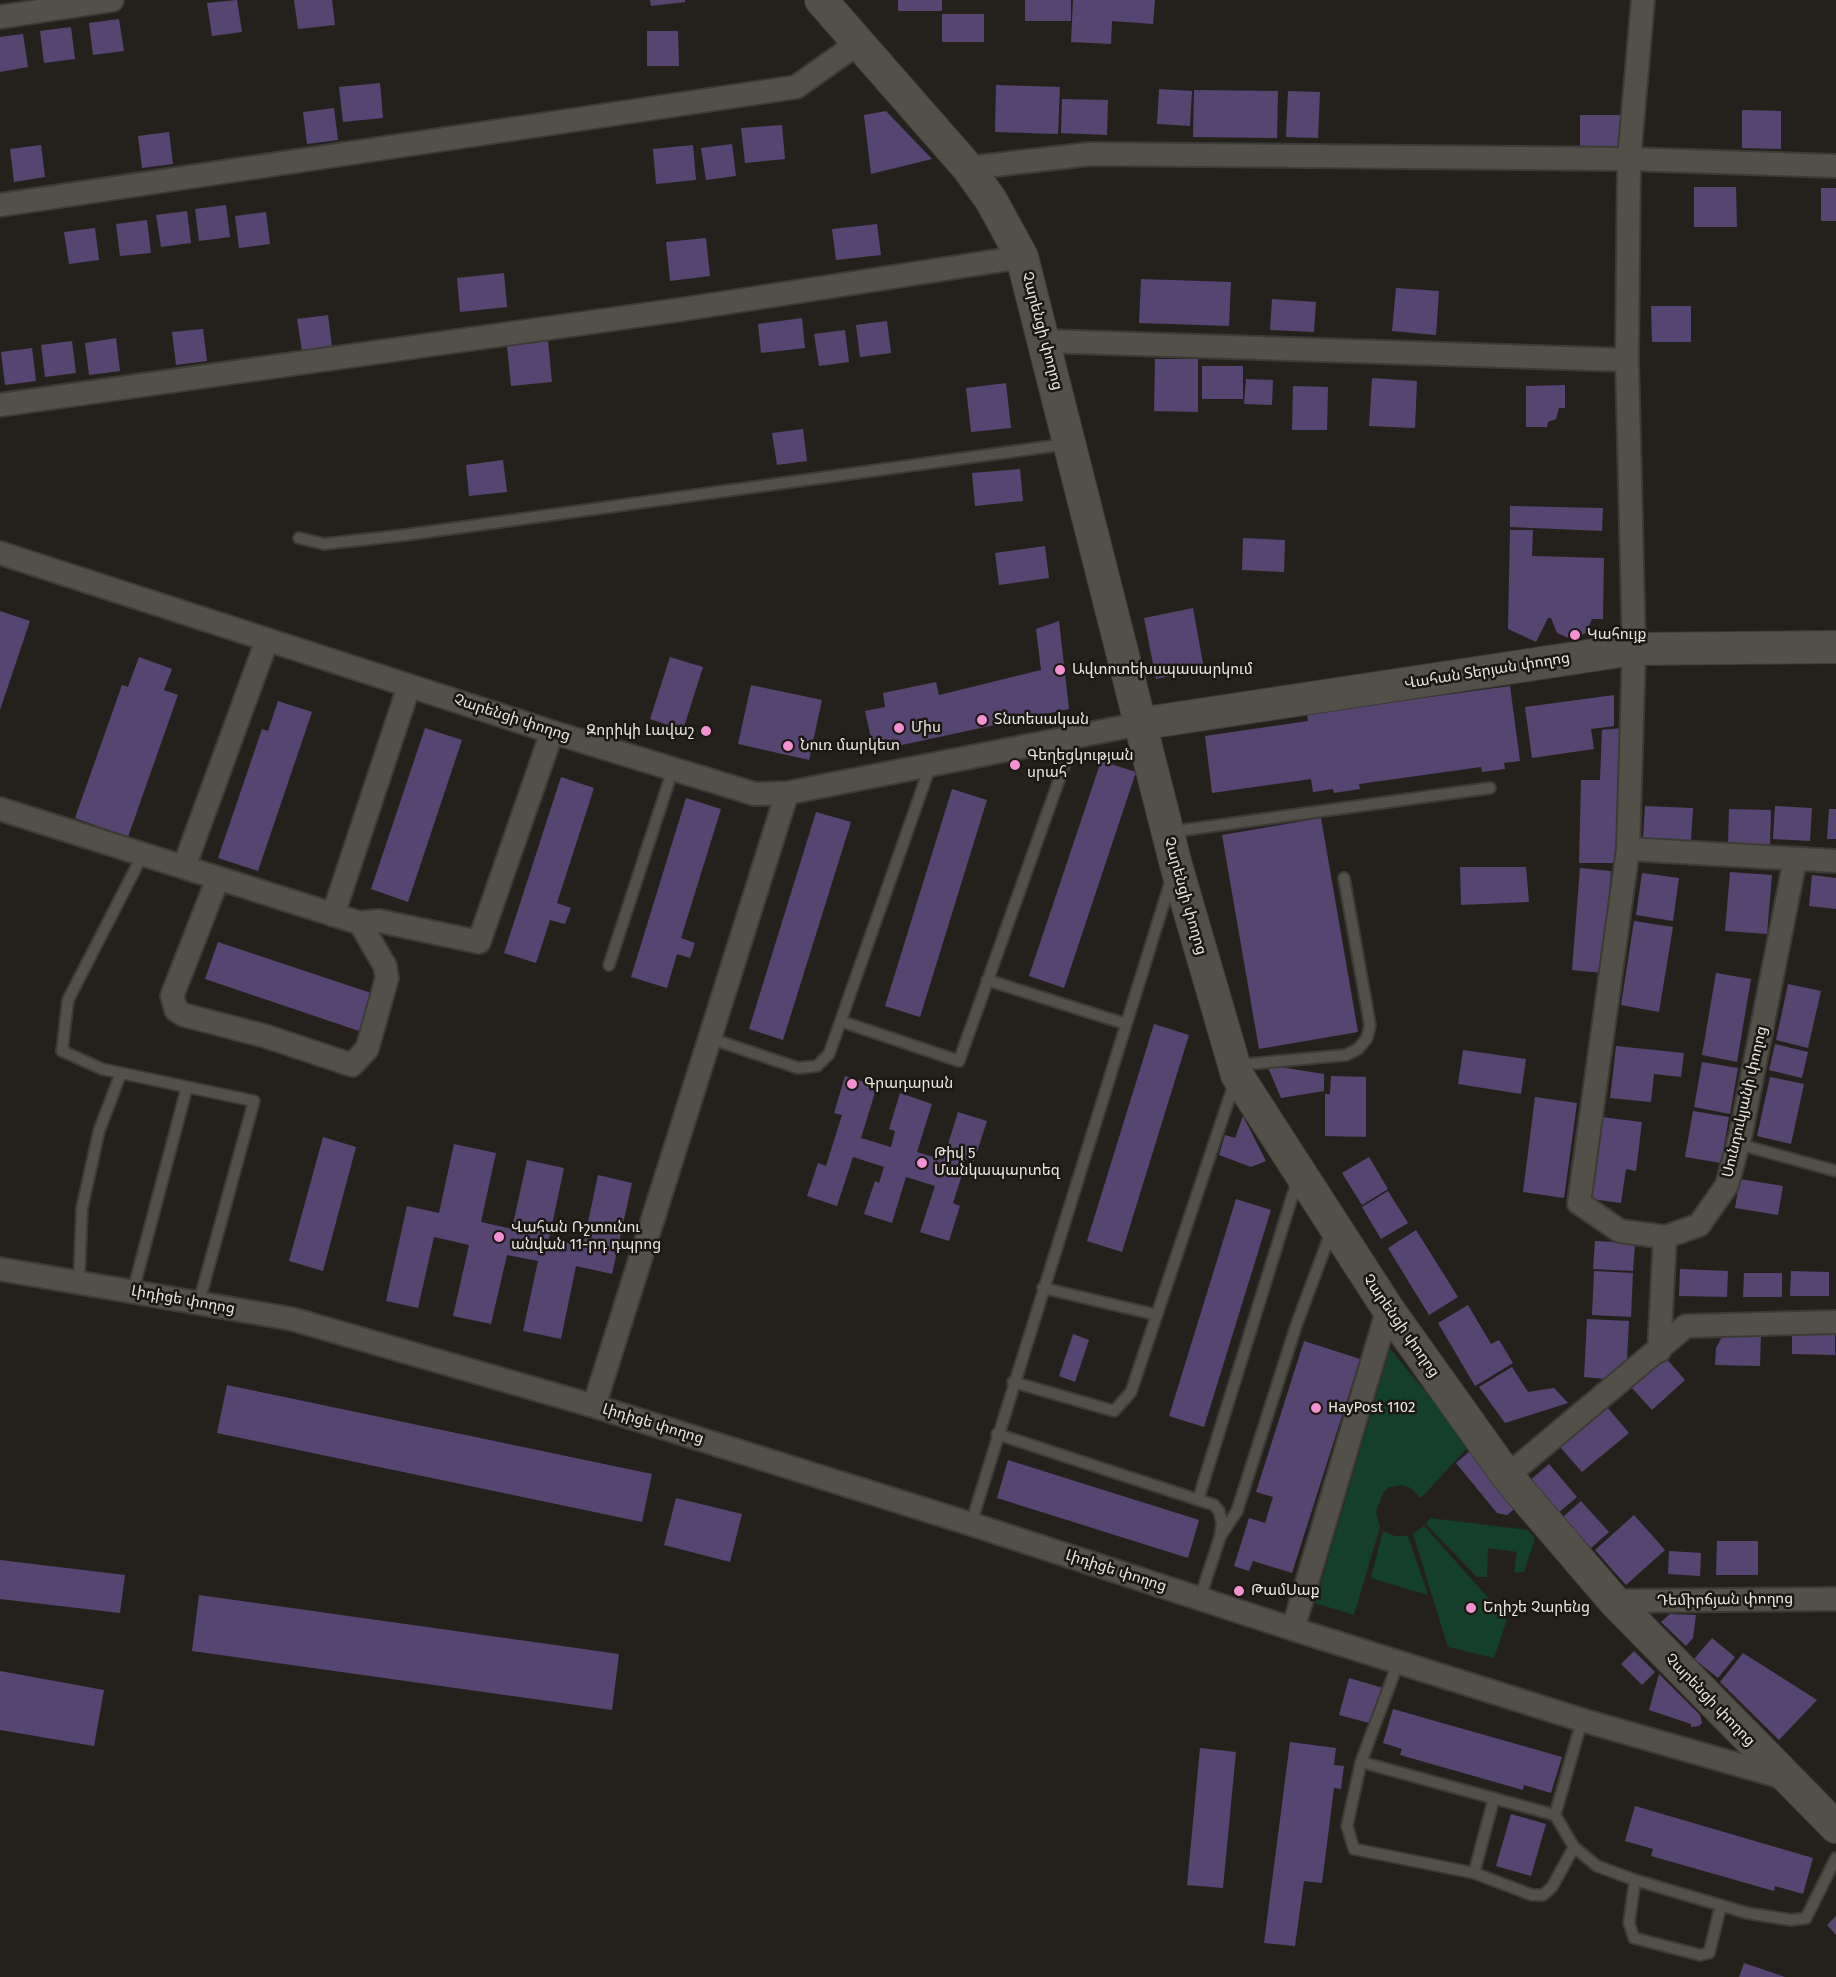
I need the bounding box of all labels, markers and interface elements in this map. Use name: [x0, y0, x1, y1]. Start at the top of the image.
street label: Չարենցի փողոց: [1018, 270, 1066, 392]
place label: Կահույք: [1587, 626, 1646, 644]
marker: Կահույք: [1568, 628, 1582, 642]
street label: Վահան Տերյան փողոց: [1403, 649, 1571, 693]
place label: Ավտոտեխսպասարկում: [1072, 661, 1253, 679]
marker: Ավտոտեխսպասարկում: [1053, 663, 1067, 677]
street label: Չարենցի փողոց: [451, 691, 573, 745]
place label: Տնտեսական: [994, 711, 1089, 729]
marker: Տնտեսական: [975, 713, 989, 727]
place label: Միս: [911, 719, 941, 737]
marker: Միս: [892, 721, 906, 735]
place label: Զորիկի Լավաշ: [586, 722, 694, 740]
marker: Զորիկի Լավաշ: [699, 724, 713, 738]
place label: Նուռ մարկետ: [800, 737, 900, 755]
marker: Նուռ մարկետ: [781, 739, 795, 753]
place label: Գեղեցկության սրահ: [1027, 747, 1134, 782]
marker: Գեղեցկության սրահ: [1008, 758, 1022, 772]
street label: Չարենցի փողոց: [1160, 835, 1210, 957]
street label: Սունդուկյանի փողոց: [1719, 1025, 1771, 1179]
place label: Գրադարան: [864, 1075, 953, 1093]
marker: Գրադարան: [845, 1077, 859, 1091]
place label: Թիվ 5 Մանկապարտեզ: [934, 1145, 1060, 1180]
marker: Թիվ 5 Մանկապարտեզ: [915, 1156, 929, 1170]
place label: Վահան Ռշտունու անվան 11-րդ դպրոց: [511, 1219, 661, 1254]
marker: Վահան Ռշտունու անվան 11-րդ դպրոց: [492, 1230, 506, 1244]
street label: Չարենցի փողոց: [1359, 1271, 1443, 1381]
street label: Լիդիցե փողոց: [130, 1282, 236, 1318]
place label: HayPost 1102: [1328, 1399, 1415, 1417]
street label: Լիդիցե փողոց: [600, 1400, 706, 1448]
marker: HayPost 1102: [1309, 1401, 1323, 1415]
street label: Լիդիցե փողոց: [1063, 1546, 1169, 1596]
place label: ԹամՍաք: [1251, 1582, 1320, 1600]
marker: ԹամՍաք: [1232, 1584, 1246, 1598]
street label: Դեմիրճյան փողոց: [1657, 1590, 1793, 1610]
place label: Եղիշե Չարենց: [1483, 1599, 1590, 1617]
marker: Եղիշե Չարենց: [1464, 1601, 1478, 1615]
street label: Չարենցի փողոց: [1661, 1650, 1759, 1750]

